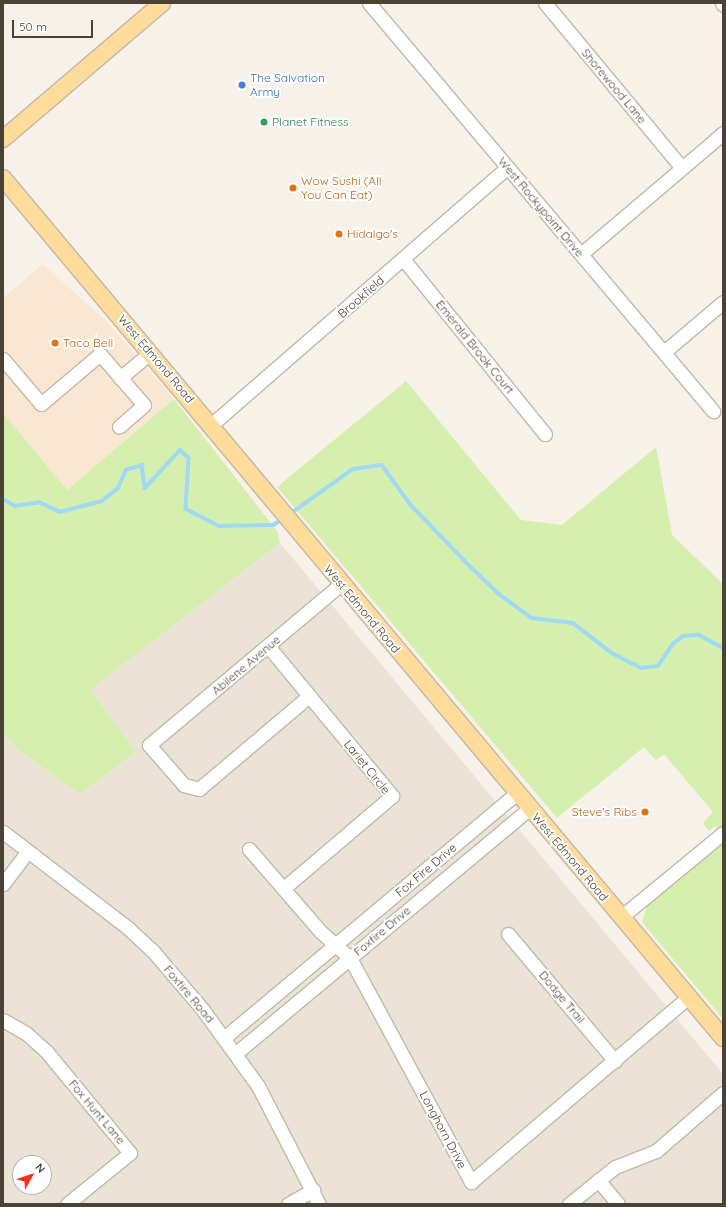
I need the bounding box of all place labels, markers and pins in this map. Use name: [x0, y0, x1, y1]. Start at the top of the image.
place label: The Salvation Army: [250, 71, 325, 99]
marker: The Salvation Army: [237, 80, 247, 90]
place label: Planet Fitness: [272, 115, 349, 129]
marker: Planet Fitness: [259, 117, 269, 127]
place label: Wow Sushi (All You Can Eat): [301, 174, 382, 202]
marker: Wow Sushi (All You Can Eat): [288, 183, 298, 193]
place label: Hidalgo's: [347, 227, 398, 241]
marker: Hidalgo's: [334, 229, 344, 239]
place label: Taco Bell: [63, 336, 113, 350]
marker: Taco Bell: [50, 338, 60, 348]
place label: Steve's Ribs: [572, 805, 637, 819]
marker: Steve's Ribs: [640, 807, 650, 817]

